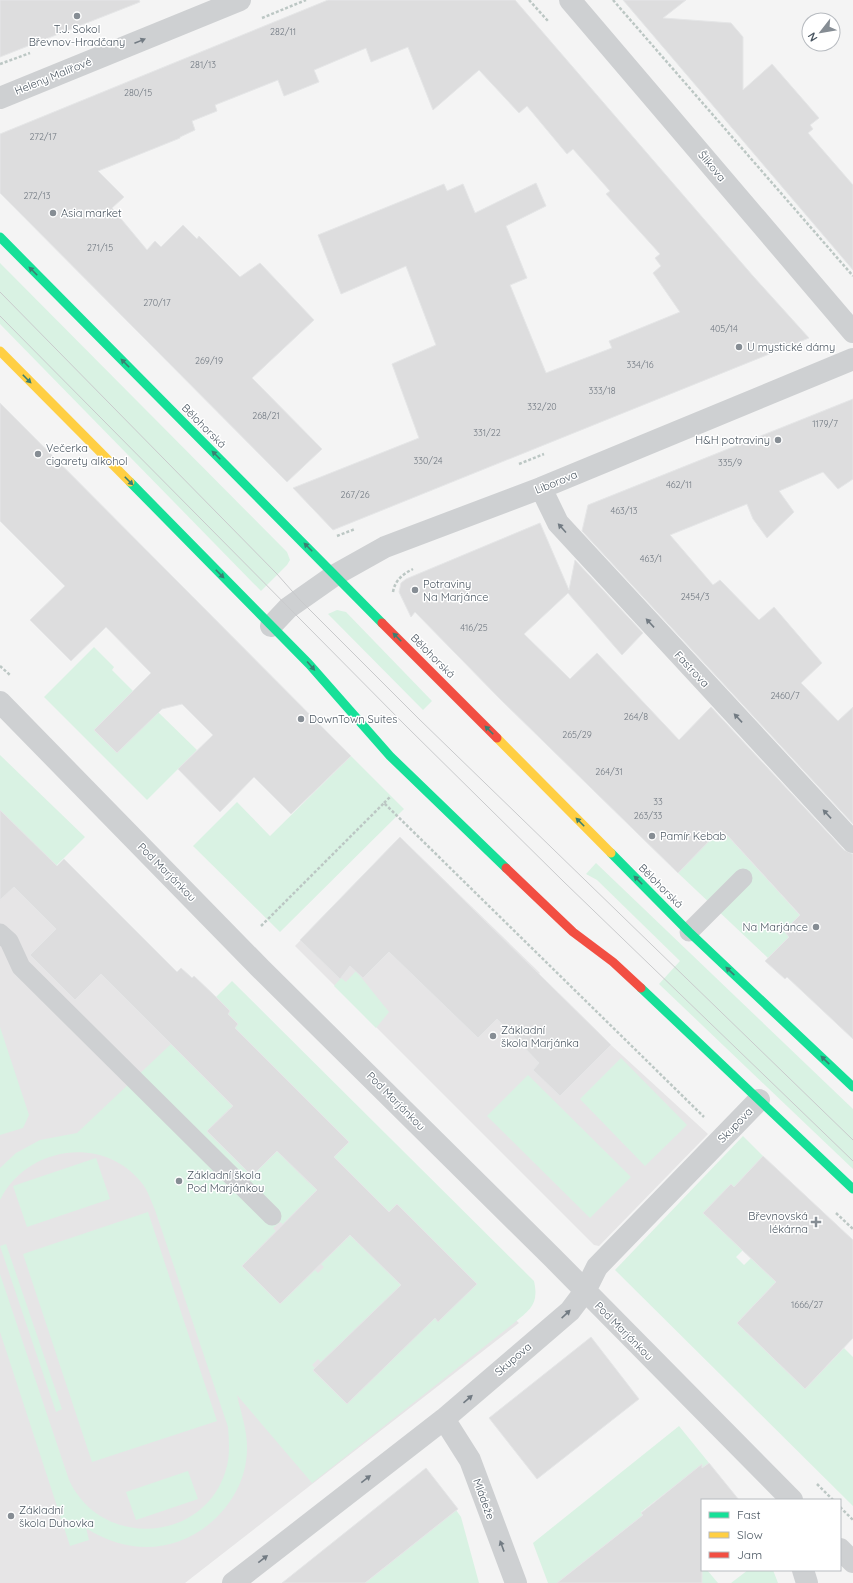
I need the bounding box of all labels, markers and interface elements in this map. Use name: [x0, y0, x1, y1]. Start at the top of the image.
marker: T.J. Sokol Břevnov-Hradčany: [72, 11, 82, 21]
north arrow: [801, 12, 841, 52]
place label: T.J. Sokol Břevnov-Hradčany: [29, 22, 125, 49]
house number: 282/11: [270, 26, 296, 37]
text: N: [804, 30, 821, 44]
one-way arrow: [134, 38, 145, 44]
street label: Heleny Malířové: [12, 54, 94, 98]
house number: 281/13: [190, 59, 216, 70]
house number: 280/15: [124, 87, 152, 98]
house number: 272/17: [29, 131, 57, 142]
street label: Šlikova: [695, 148, 729, 184]
house number: 272/13: [23, 190, 51, 201]
place label: Asia market: [61, 206, 122, 220]
marker: Asia market: [48, 208, 58, 218]
house number: 271/15: [87, 242, 113, 253]
one-way arrow: [28, 266, 38, 275]
house number: 270/17: [143, 297, 171, 308]
house number: 405/14: [710, 323, 738, 334]
place label: U mystické dámy: [747, 340, 835, 354]
marker: U mystické dámy: [734, 342, 744, 352]
house number: 269/19: [195, 355, 223, 366]
one-way arrow: [120, 358, 130, 368]
house number: 334/16: [626, 359, 654, 370]
one-way arrow: [22, 374, 32, 384]
house number: 333/18: [588, 385, 616, 396]
street label: Bělohorská: [179, 401, 229, 451]
house number: 332/20: [527, 401, 557, 412]
house number: 268/21: [252, 410, 280, 421]
house number: 1179/7: [812, 418, 838, 429]
house number: 331/22: [473, 427, 501, 438]
place label: H&H potraviny: [695, 433, 770, 447]
marker: H&H potraviny: [773, 435, 783, 445]
place label: Večerka cigarety alkohol: [46, 441, 128, 468]
marker: Večerka cigarety alkohol: [33, 449, 43, 459]
one-way arrow: [211, 450, 221, 460]
house number: 330/24: [413, 455, 443, 466]
house number: 335/9: [718, 457, 742, 468]
street label: Liborova: [533, 467, 579, 497]
one-way arrow: [124, 476, 134, 486]
house number: 462/11: [666, 479, 692, 490]
house number: 267/26: [341, 489, 370, 500]
house number: 463/13: [610, 505, 638, 516]
one-way arrow: [557, 522, 566, 533]
one-way arrow: [303, 542, 313, 552]
house number: 463/1: [640, 553, 662, 564]
one-way arrow: [215, 569, 225, 579]
place label: Potraviny Na Marjánce: [423, 577, 488, 604]
marker: Potraviny Na Marjánce: [410, 585, 420, 595]
house number: 2454/3: [681, 591, 710, 602]
one-way arrow: [645, 618, 655, 628]
house number: 416/25: [460, 622, 488, 633]
street label: Bělohorská: [408, 631, 458, 681]
one-way arrow: [392, 632, 402, 642]
street label: Fastrova: [672, 648, 712, 690]
one-way arrow: [307, 661, 316, 672]
house number: 2460/7: [770, 690, 800, 701]
house number: 264/8: [624, 711, 648, 722]
place label: DownTown Suites: [309, 712, 397, 726]
marker: DownTown Suites: [296, 714, 306, 724]
one-way arrow: [734, 714, 743, 723]
one-way arrow: [484, 725, 494, 735]
house number: 265/29: [562, 729, 592, 740]
house number: 264/31: [595, 766, 623, 777]
house number: 33: [653, 796, 663, 807]
one-way arrow: [822, 809, 831, 819]
house number: 263/33: [634, 810, 663, 821]
one-way arrow: [575, 817, 585, 827]
place label: Pamír Kebab: [660, 829, 727, 843]
marker: Pamír Kebab: [647, 831, 657, 841]
street label: Pod Marjánkou: [135, 840, 199, 904]
street label: Bělohorská: [636, 861, 686, 911]
one-way arrow: [633, 875, 643, 885]
place label: Na Marjánce: [743, 920, 808, 934]
marker: Na Marjánce: [811, 922, 821, 932]
one-way arrow: [725, 966, 736, 975]
place label: Základní škola Marjánka: [501, 1023, 579, 1050]
marker: Základní škola Marjánka: [488, 1031, 498, 1041]
one-way arrow: [820, 1055, 830, 1065]
street label: Pod Marjánkou: [364, 1069, 428, 1133]
street label: Skupova: [715, 1104, 755, 1146]
place label: Základní škola Pod Marjánkou: [187, 1168, 264, 1195]
marker: Základní škola Pod Marjánkou: [174, 1176, 184, 1186]
place label: Břevnovská lékárna: [748, 1209, 808, 1236]
marker: Břevnovská lékárna: [811, 1217, 821, 1227]
street label: Pod Marjánkou: [592, 1299, 656, 1363]
house number: 1666/27: [791, 1299, 823, 1310]
one-way arrow: [561, 1309, 572, 1318]
street label: Skupova: [492, 1339, 534, 1379]
one-way arrow: [463, 1394, 473, 1403]
one-way arrow: [361, 1475, 372, 1484]
street label: Mládeže: [470, 1477, 498, 1521]
legend: [701, 1499, 841, 1571]
place label: Základní škola Duhovka: [19, 1503, 94, 1530]
text: Fast: [737, 1507, 761, 1522]
marker: Základní škola Duhovka: [6, 1511, 16, 1521]
text: Slow: [737, 1527, 763, 1542]
one-way arrow: [499, 1540, 505, 1552]
text: Jam: [737, 1547, 762, 1562]
one-way arrow: [258, 1555, 269, 1563]

